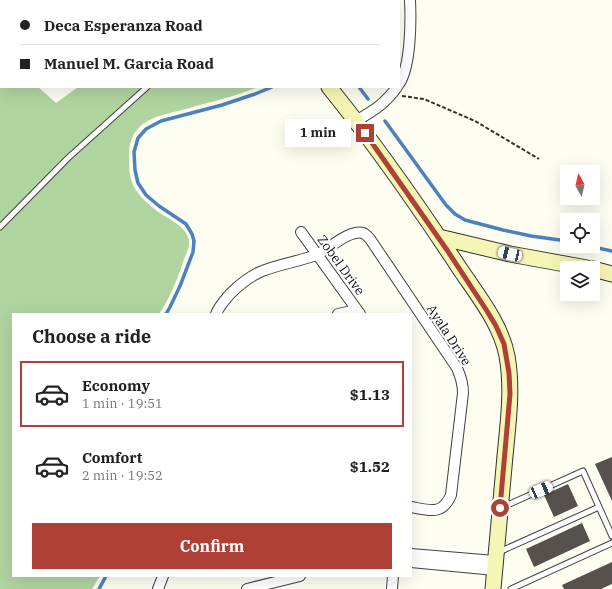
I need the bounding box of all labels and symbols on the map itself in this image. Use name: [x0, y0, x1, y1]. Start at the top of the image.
callout: 1 min: [285, 119, 351, 147]
route end: [356, 124, 374, 142]
north arrow: [560, 165, 600, 205]
street label: Zobel Drive: [314, 232, 369, 298]
car: [497, 245, 523, 263]
street label: Ayala Drive: [423, 301, 475, 369]
car: [528, 480, 554, 500]
route start: [491, 499, 509, 517]

